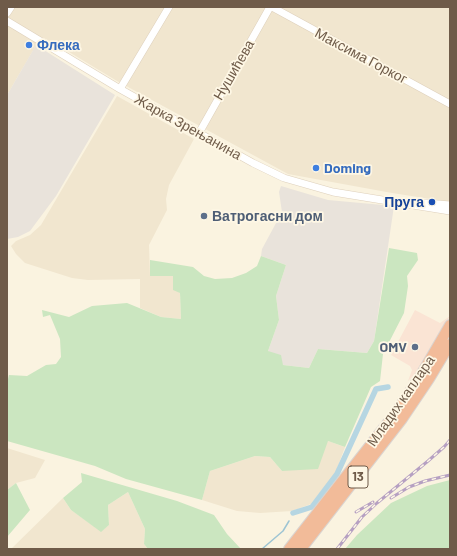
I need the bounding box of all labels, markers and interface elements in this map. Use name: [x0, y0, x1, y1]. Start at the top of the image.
street label: Максима Горког: [312, 25, 410, 87]
place label: Флека: [37, 37, 80, 53]
street label: Нушићева: [210, 37, 258, 103]
marker: Флека: [24, 40, 34, 50]
street label: Жарка Зрењанина: [131, 91, 245, 163]
place label: Doming: [324, 160, 371, 176]
marker: Doming: [311, 163, 321, 173]
place label: Пруга: [384, 194, 424, 210]
marker: Пруга: [427, 197, 437, 207]
place label: Ватрогасни дом: [212, 208, 323, 224]
marker: Ватрогасни дом: [199, 211, 209, 221]
place label: OMV: [380, 339, 407, 355]
marker: OMV: [410, 342, 420, 352]
street label: Младих каплара: [364, 352, 438, 450]
road number: 13: [348, 466, 368, 488]

